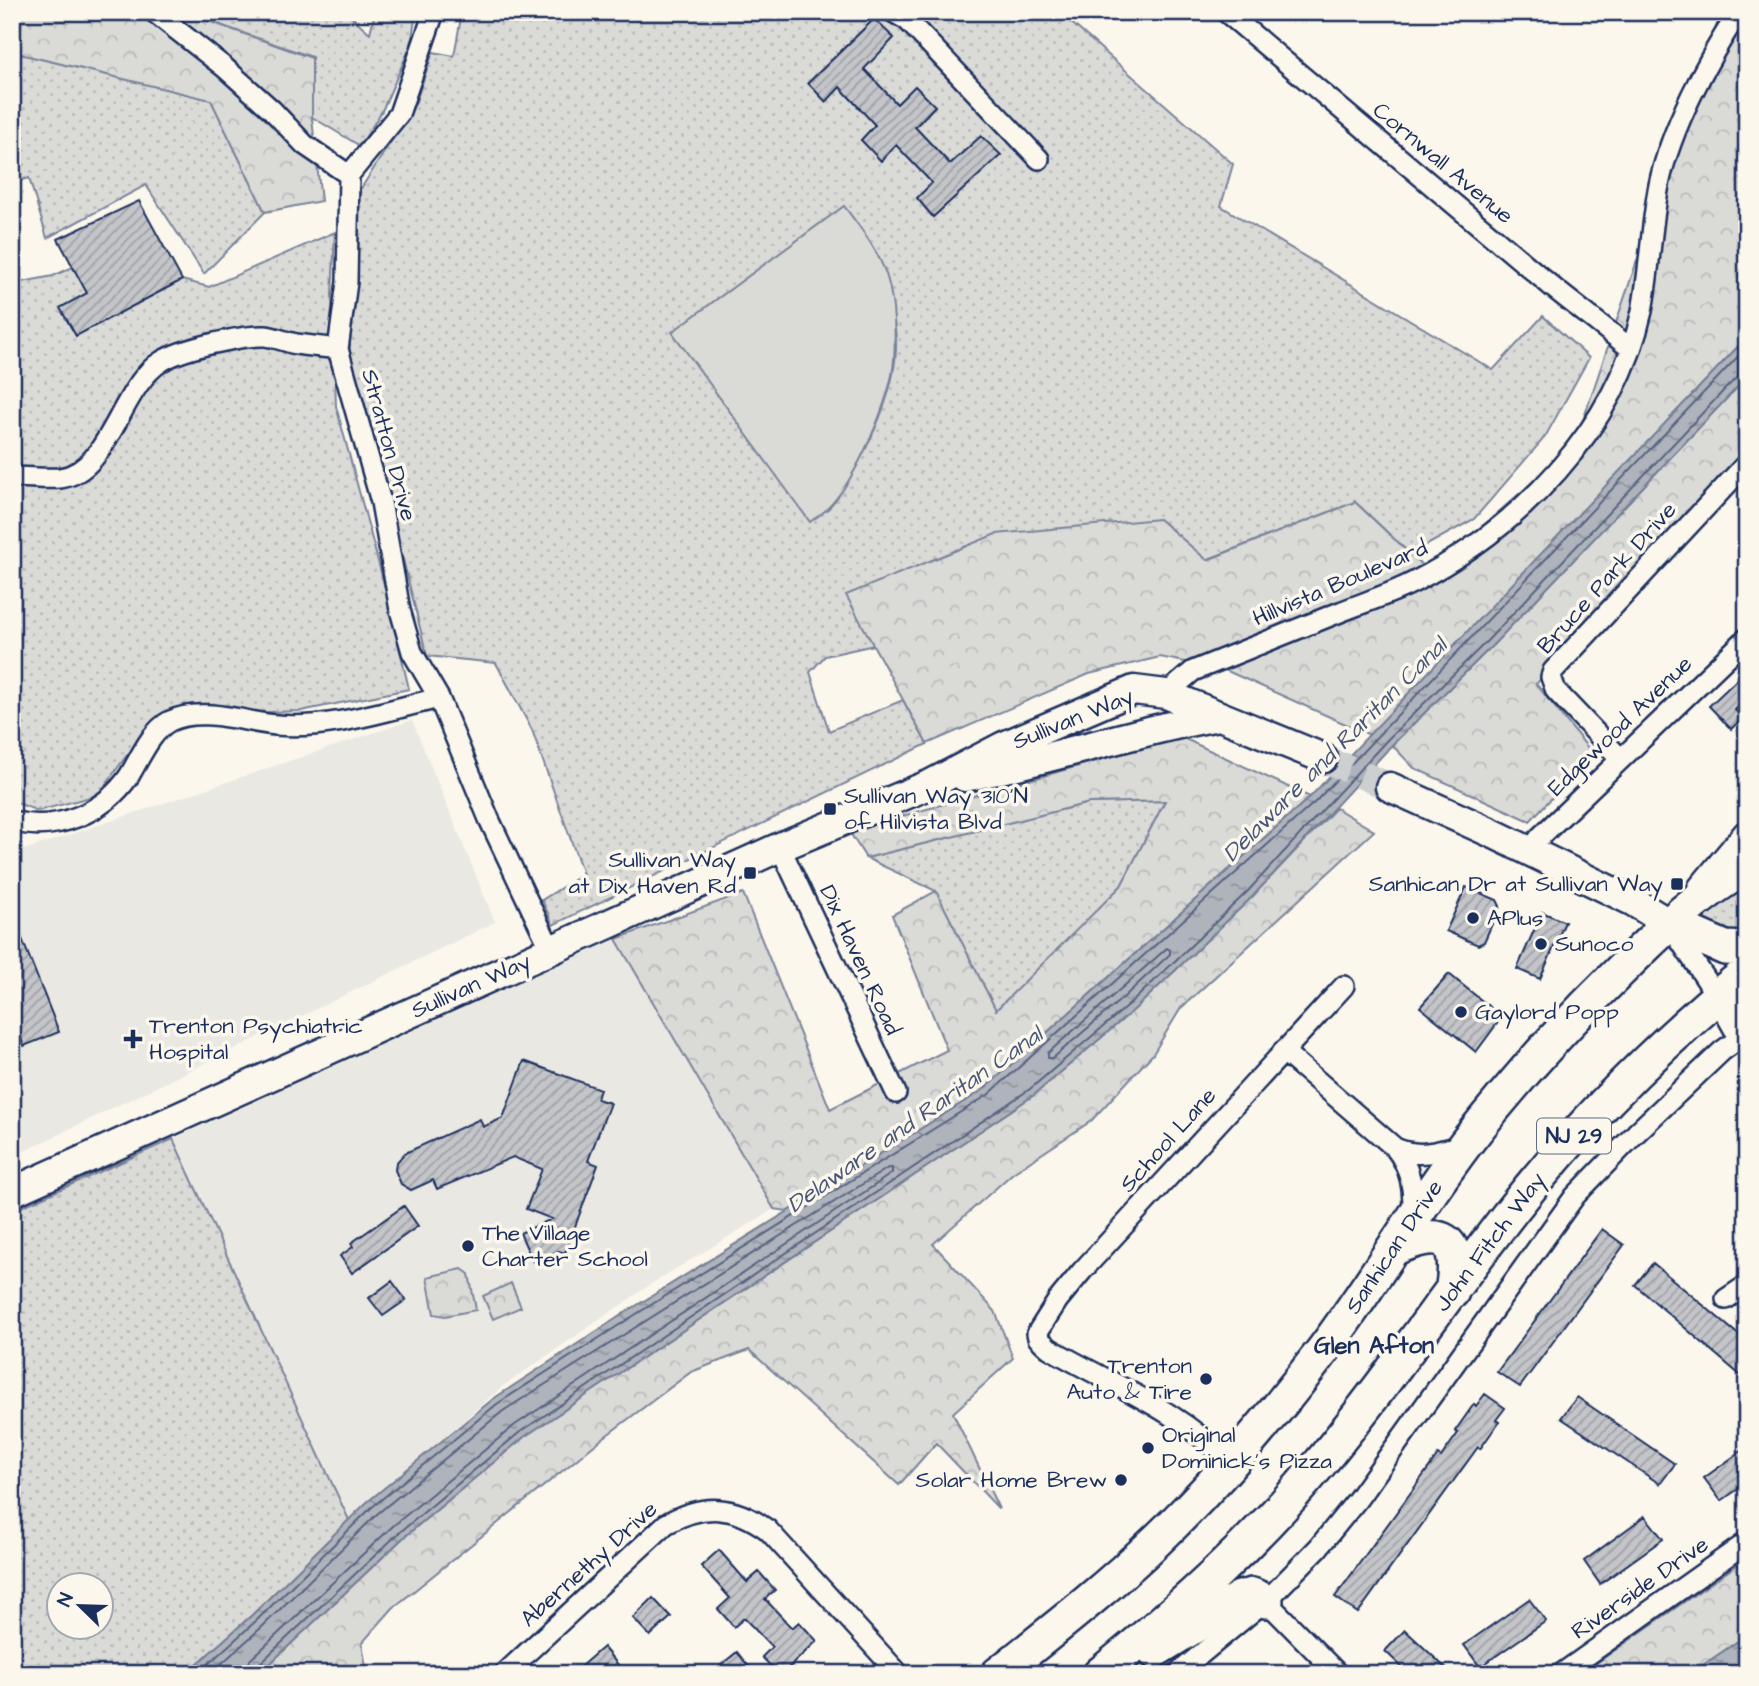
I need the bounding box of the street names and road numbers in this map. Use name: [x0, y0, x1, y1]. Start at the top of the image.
street label: Cornwall Avenue: [1366, 95, 1520, 231]
street label: Stratton Drive: [353, 365, 425, 525]
street label: Bruce Park Drive: [1530, 495, 1684, 661]
street label: Hillvista Boulevard: [1248, 532, 1432, 634]
street label: Edgewood Avenue: [1541, 649, 1700, 804]
street label: Sullivan Way: [1008, 680, 1139, 759]
street label: Dix Haven Road: [811, 880, 909, 1040]
street label: Sullivan Way: [406, 945, 536, 1027]
street label: School Lane: [1112, 1081, 1224, 1199]
road number: NJ 29: [1537, 1118, 1611, 1154]
street label: John Fitch Way: [1427, 1165, 1554, 1319]
street label: Sanhican Drive: [1337, 1174, 1451, 1320]
street label: Abernethy Drive: [513, 1494, 665, 1635]
street label: Riverside Drive: [1565, 1529, 1715, 1647]

